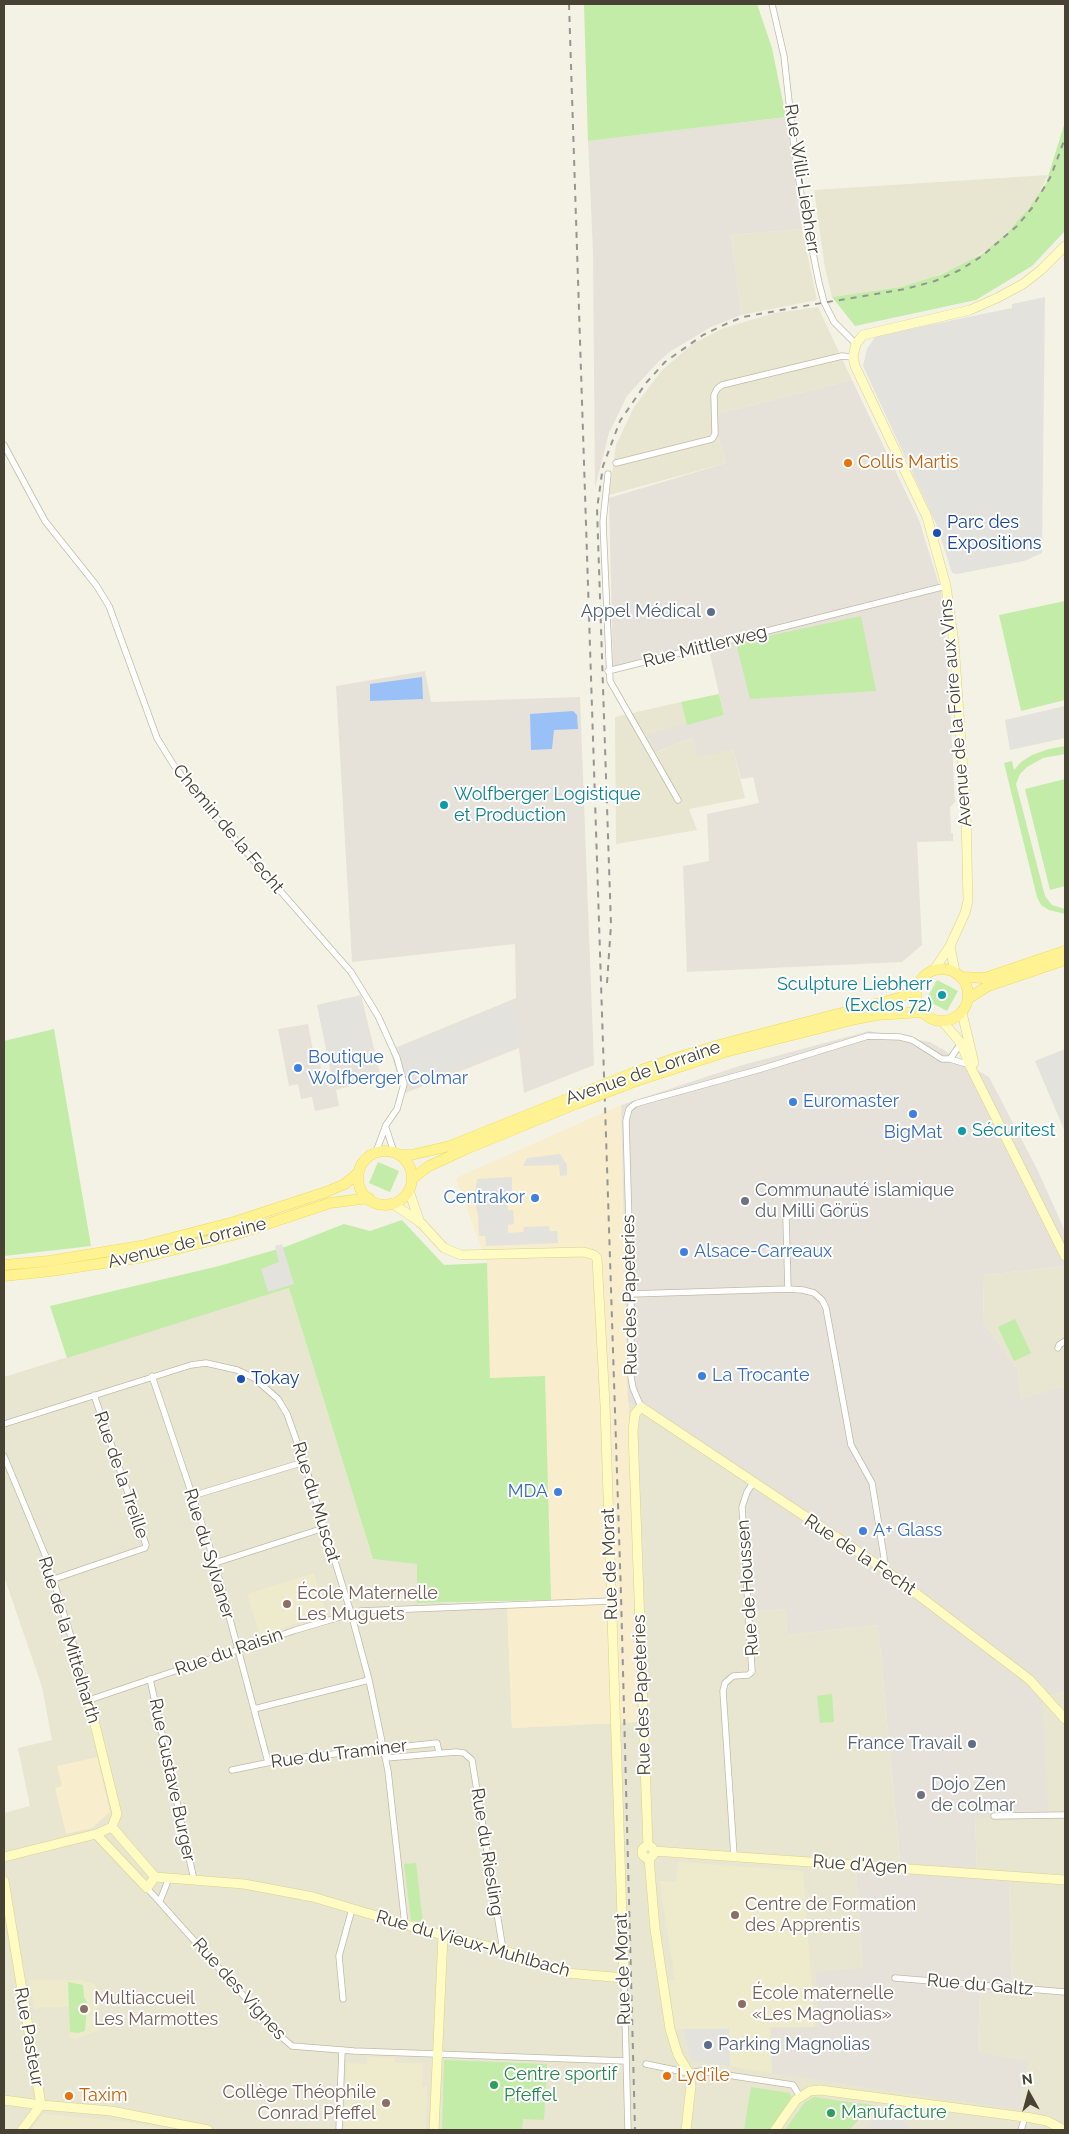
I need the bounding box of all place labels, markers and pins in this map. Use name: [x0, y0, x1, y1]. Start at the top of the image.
place label: Collis Martis: [858, 452, 959, 474]
marker: Collis Martis: [842, 457, 854, 469]
place label: Parc des Expositions: [947, 512, 1041, 554]
marker: Parc des Expositions: [931, 527, 943, 539]
place label: Appel Médical: [581, 601, 701, 623]
marker: Appel Médical: [705, 606, 717, 618]
place label: Wolfberger Logistique et Production: [454, 784, 641, 826]
marker: Wolfberger Logistique et Production: [438, 799, 450, 811]
place label: Sculpture Liebherr (Exclos 72): [777, 974, 932, 1016]
marker: Sculpture Liebherr (Exclos 72): [936, 989, 948, 1001]
place label: Boutique Wolfberger Colmar: [308, 1047, 468, 1090]
marker: Boutique Wolfberger Colmar: [292, 1062, 304, 1074]
place label: Euromaster: [803, 1091, 899, 1113]
marker: Euromaster: [787, 1096, 799, 1108]
marker: BigMat: [907, 1108, 919, 1120]
place label: Sécuritest: [972, 1120, 1055, 1142]
place label: BigMat: [884, 1122, 942, 1144]
marker: Sécuritest: [956, 1125, 968, 1137]
place label: Communauté islamique du Milli Görüs: [755, 1180, 954, 1222]
place label: Centrakor: [443, 1187, 525, 1209]
marker: Centrakor: [529, 1192, 541, 1204]
marker: Communauté islamique du Milli Görüs: [739, 1195, 751, 1207]
place label: Alsace-Carreaux: [694, 1241, 832, 1263]
marker: Alsace-Carreaux: [678, 1246, 690, 1258]
place label: La Trocante: [712, 1365, 810, 1387]
place label: Tokay: [251, 1368, 299, 1390]
marker: La Trocante: [696, 1370, 708, 1382]
marker: Tokay: [235, 1373, 247, 1385]
place label: MDA: [508, 1481, 548, 1503]
marker: MDA: [552, 1486, 564, 1498]
place label: A+ Glass: [873, 1520, 942, 1542]
marker: A+ Glass: [857, 1525, 869, 1537]
place label: École Maternelle Les Muguets: [297, 1583, 438, 1626]
marker: École Maternelle Les Muguets: [281, 1598, 293, 1610]
place label: France Travail: [847, 1733, 962, 1755]
marker: France Travail: [966, 1738, 978, 1750]
place label: Dojo Zen de colmar: [931, 1774, 1015, 1816]
marker: Dojo Zen de colmar: [915, 1789, 927, 1801]
place label: Centre de Formation des Apprentis: [745, 1894, 916, 1936]
marker: Centre de Formation des Apprentis: [729, 1909, 741, 1921]
place label: École maternelle «Les Magnolias»: [752, 1983, 894, 2026]
place label: Multiaccueil Les Marmottes: [94, 1988, 218, 2030]
marker: École maternelle «Les Magnolias»: [736, 1998, 748, 2010]
marker: Multiaccueil Les Marmottes: [78, 2003, 90, 2015]
place label: Parking Magnolias: [718, 2034, 870, 2056]
marker: Parking Magnolias: [702, 2039, 714, 2051]
place label: Centre sportif Pfeffel: [504, 2064, 617, 2106]
place label: Lyd'île: [677, 2065, 730, 2087]
marker: Lyd'île: [661, 2070, 673, 2082]
marker: Centre sportif Pfeffel: [488, 2079, 500, 2091]
place label: Collège Théophile Conrad Pfeffel: [223, 2082, 376, 2124]
place label: Taxim: [79, 2085, 127, 2107]
marker: Taxim: [63, 2090, 75, 2102]
marker: Collège Théophile Conrad Pfeffel: [380, 2097, 392, 2109]
place label: Manufacture: [841, 2102, 947, 2124]
marker: Manufacture: [825, 2107, 837, 2119]

